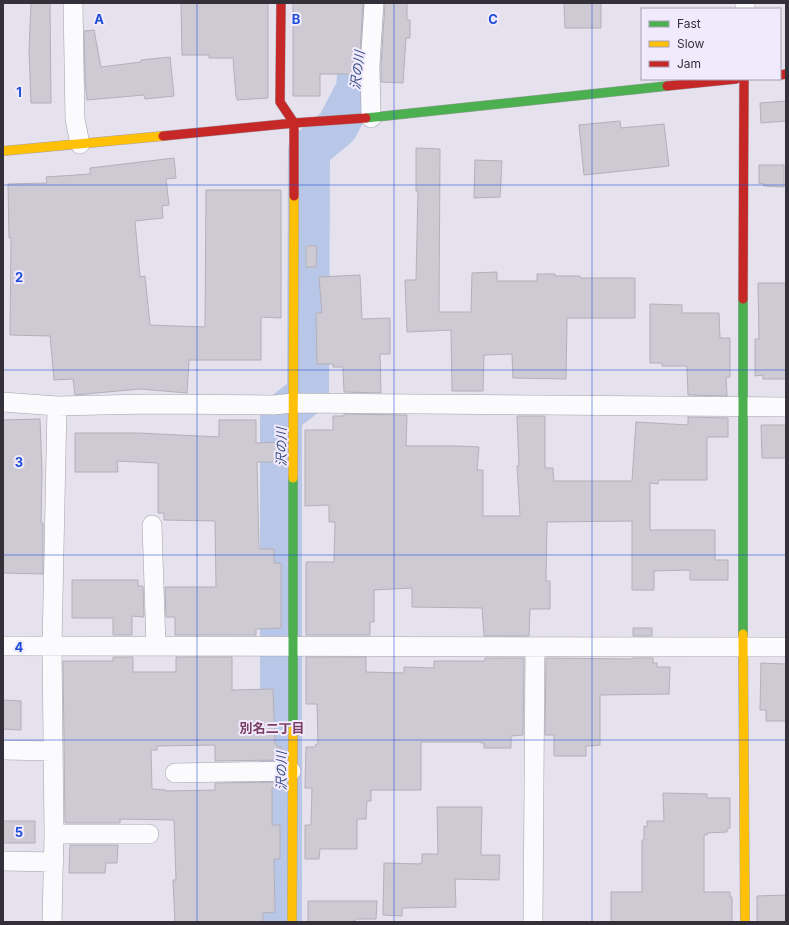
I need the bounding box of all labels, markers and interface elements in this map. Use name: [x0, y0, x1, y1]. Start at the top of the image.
legend: [641, 8, 781, 80]
text: A: [94, 11, 104, 27]
text: B: [292, 11, 301, 27]
text: C: [488, 11, 498, 27]
text: Fast: [677, 16, 701, 31]
text: Slow: [677, 36, 705, 51]
water label: 沢の川: [347, 48, 368, 90]
text: Jam: [677, 56, 701, 71]
text: 1: [16, 84, 22, 100]
text: 2: [15, 269, 23, 285]
water label: 沢の川: [273, 426, 289, 467]
text: 3: [15, 454, 23, 470]
text: 4: [15, 639, 24, 655]
district label: 別名二丁目: [239, 720, 305, 736]
water label: 沢の川: [273, 750, 289, 791]
text: 5: [15, 824, 23, 840]

